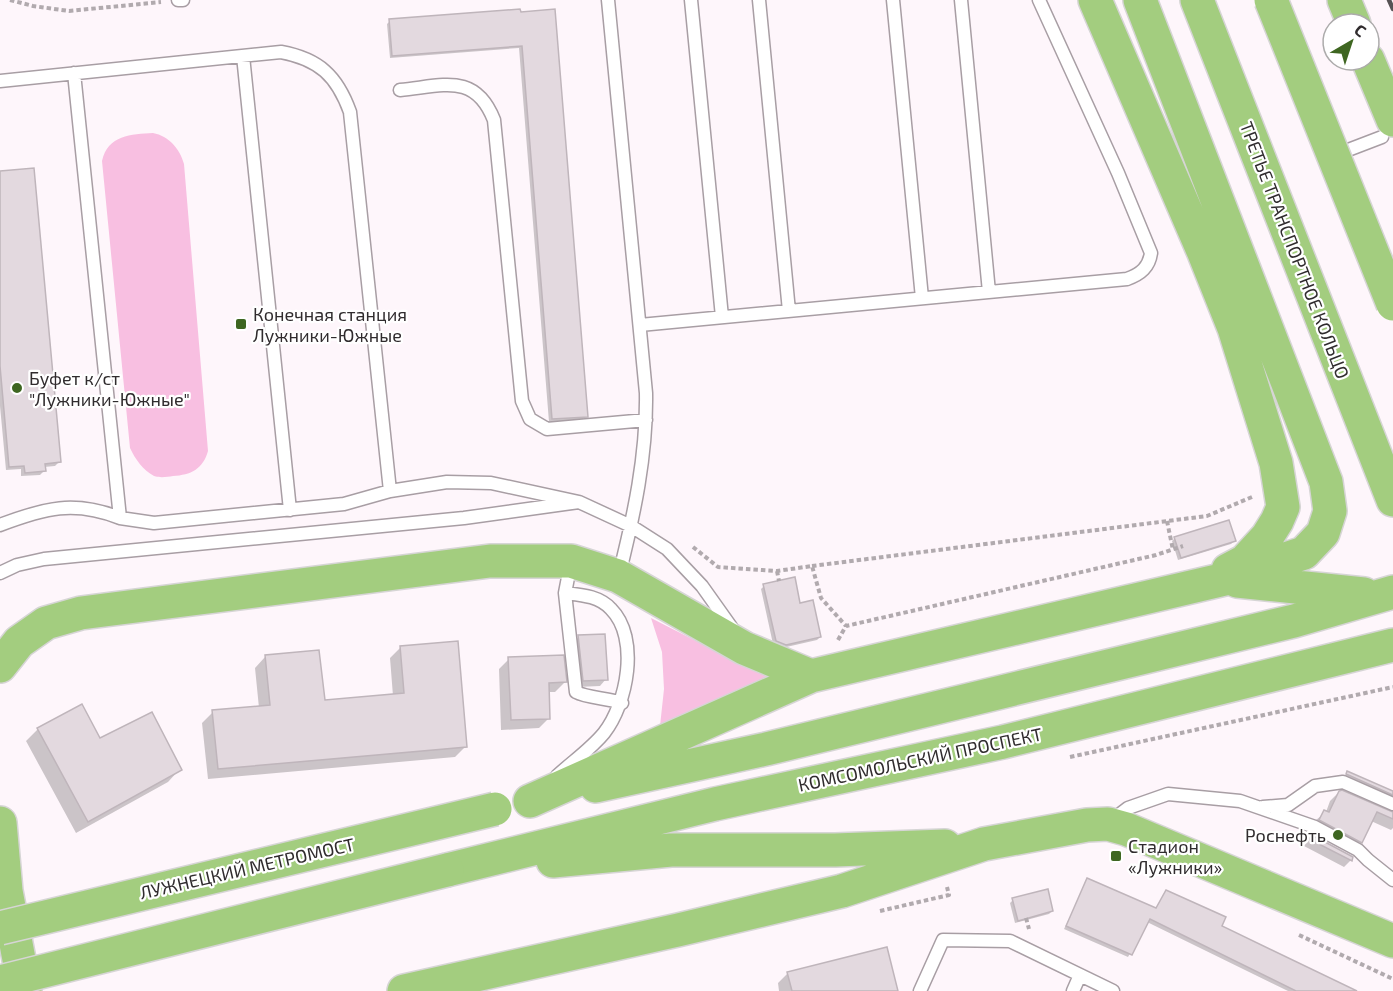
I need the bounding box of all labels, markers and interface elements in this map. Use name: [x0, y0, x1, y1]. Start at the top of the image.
north arrow: [1321, 12, 1381, 72]
text: С: [1351, 20, 1370, 40]
street label: ТРЕТЬЕ ТРАНСПОРТНОЕ КОЛЬЦО: [1236, 118, 1354, 382]
place label: Конечная станция Лужники-Южные: [253, 303, 407, 346]
marker: Конечная станция Лужники-Южные: [234, 317, 248, 331]
place label: Буфет к/ст "Лужники-Южные": [29, 367, 190, 410]
marker: Буфет к/ст "Лужники-Южные": [10, 381, 24, 395]
street label: КОМСОМОЛЬСКИЙ ПРОСПЕКТ: [796, 722, 1045, 796]
place label: Роснефть: [1245, 824, 1326, 846]
marker: Роснефть: [1331, 828, 1345, 842]
street label: ЛУЖНЕЦКИЙ МЕТРОМОСТ: [137, 832, 357, 903]
place label: Стадион «Лужники»: [1128, 835, 1222, 878]
marker: Стадион «Лужники»: [1109, 849, 1123, 863]

